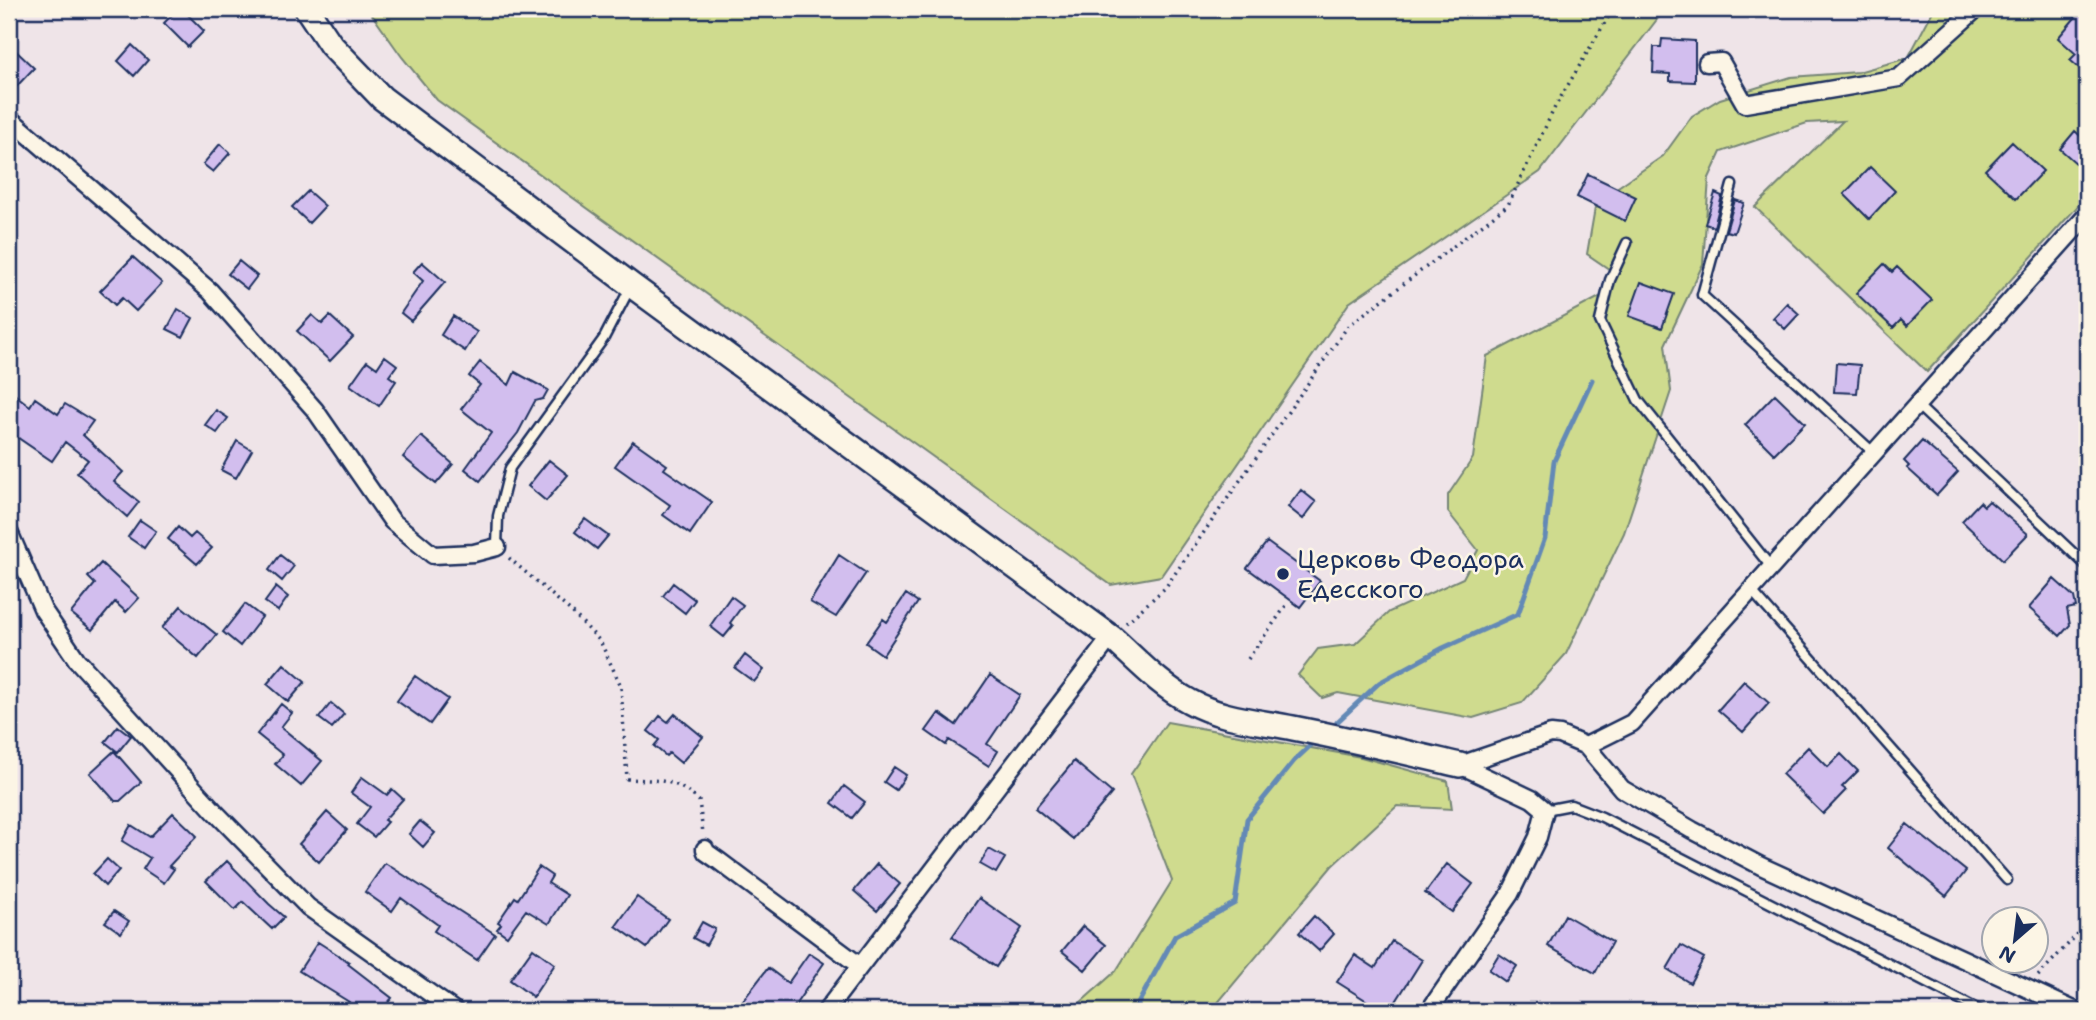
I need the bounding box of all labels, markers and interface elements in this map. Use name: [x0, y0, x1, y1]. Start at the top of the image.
place label: Церковь Феодора Едесского: [1297, 541, 1524, 606]
marker: Церковь Феодора Едесского: [1275, 566, 1291, 582]
north arrow: [1980, 904, 2050, 974]
text: N: [1995, 940, 2020, 969]

